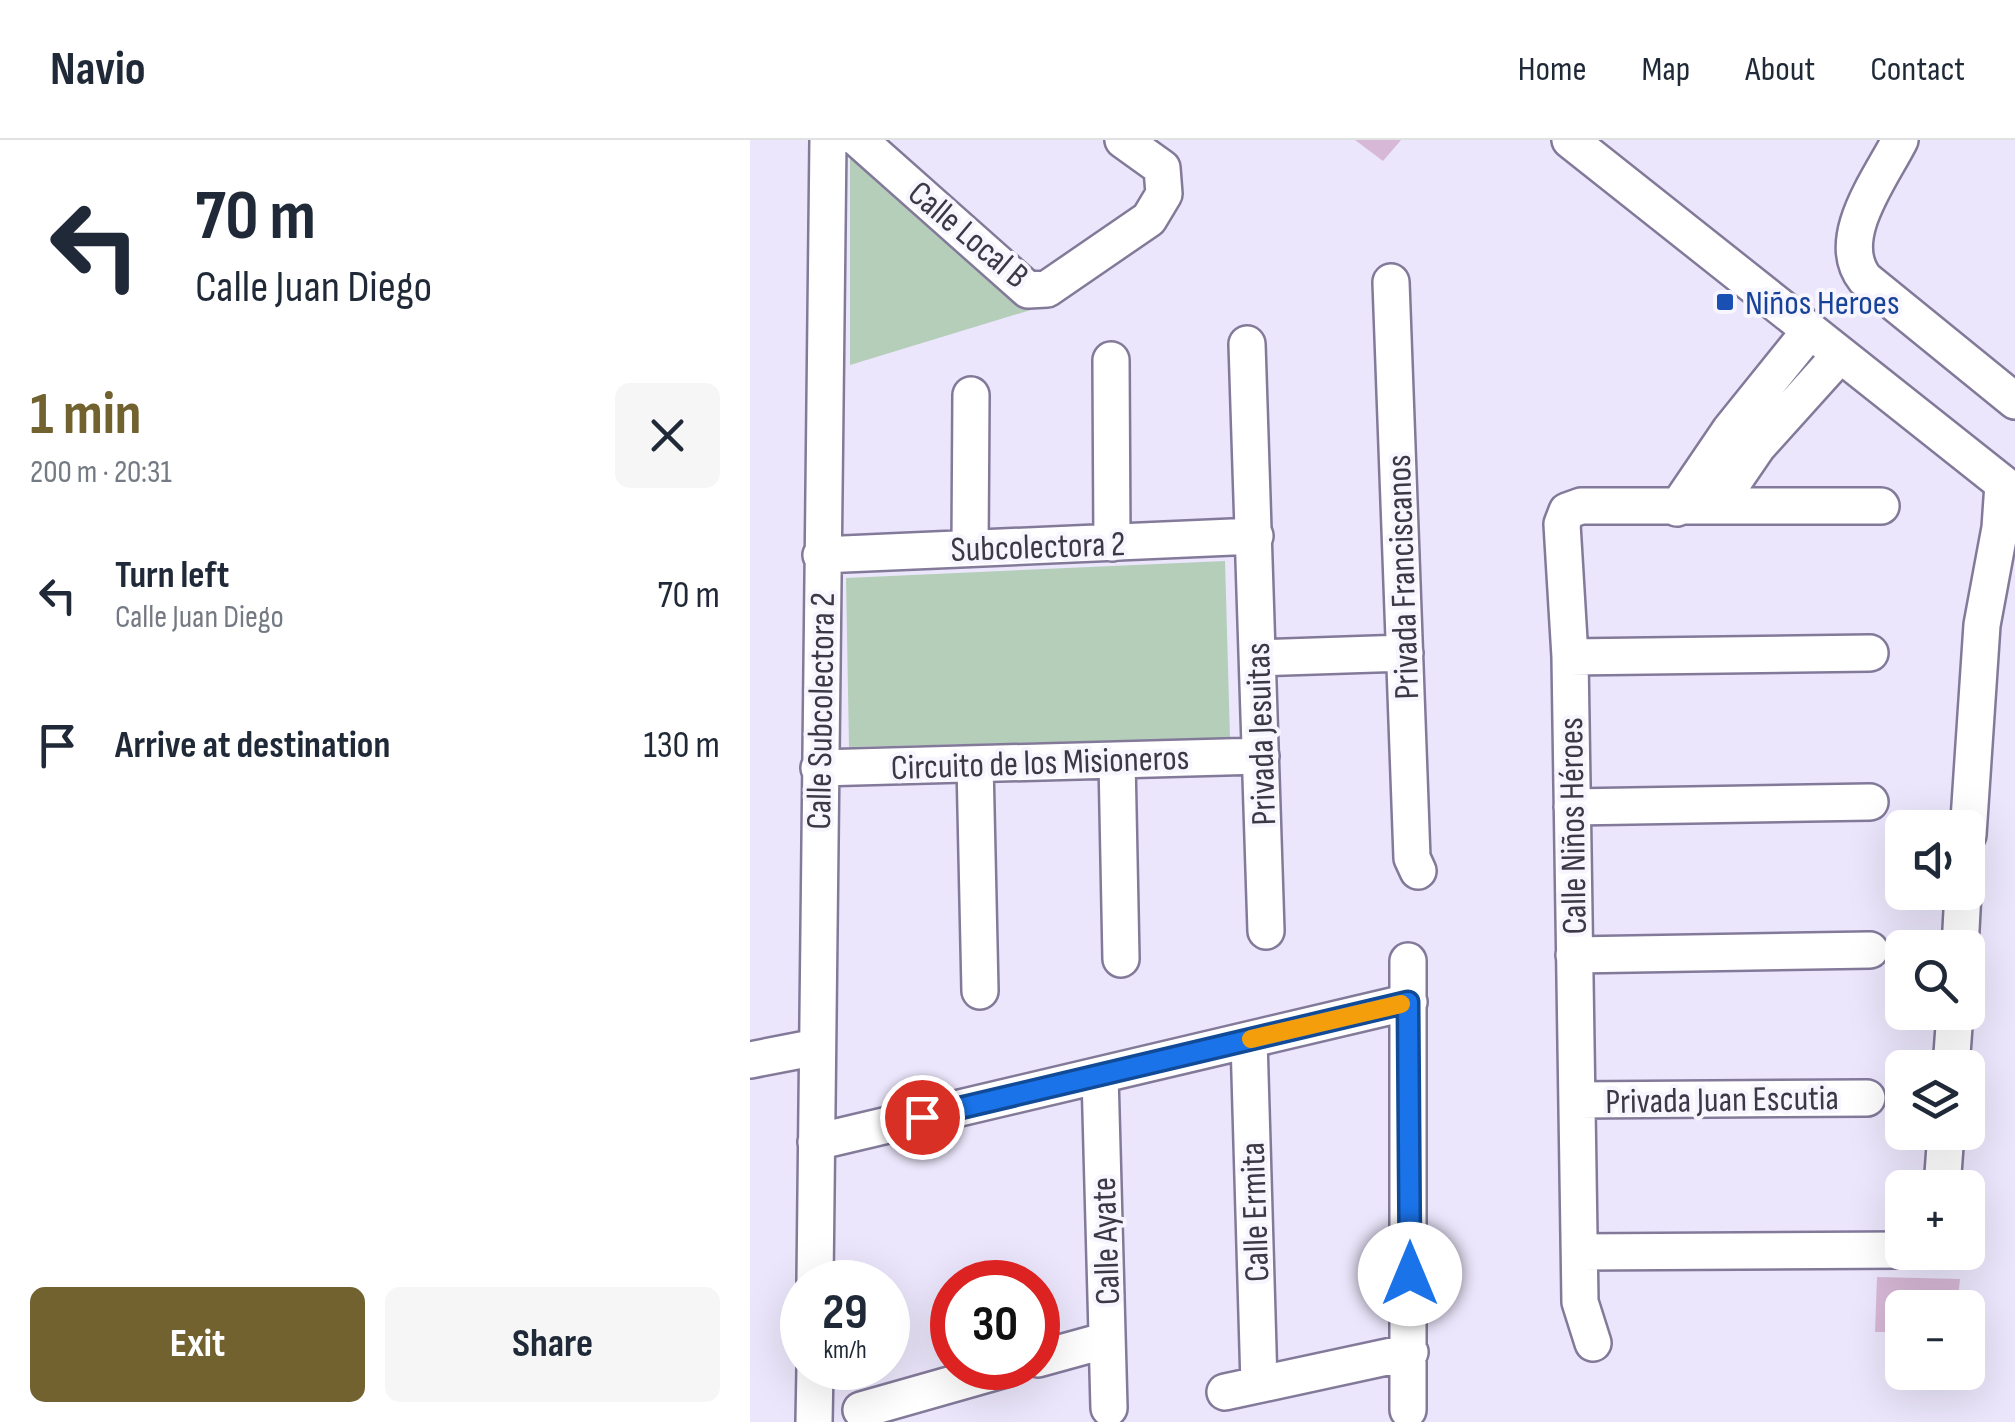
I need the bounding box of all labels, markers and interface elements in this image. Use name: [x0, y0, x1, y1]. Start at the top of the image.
text: Navio: [50, 41, 146, 98]
text: Home: [1518, 48, 1587, 91]
text: Map: [1642, 48, 1690, 91]
text: About: [1745, 48, 1815, 91]
text: Contact: [1870, 48, 1965, 91]
street label: Calle Local B: [899, 172, 1037, 298]
text: 70 m: [195, 175, 316, 259]
icon: left: [30, 180, 160, 310]
text: Calle Juan Diego: [195, 260, 432, 315]
place label: Niños Heroes: [1745, 282, 1900, 325]
marker: Niños Heroes: [1714, 291, 1736, 313]
text: 1 min: [30, 379, 142, 451]
button: close: [615, 383, 720, 488]
text: 200 m · 20:31: [30, 453, 172, 492]
street label: Privada Franciscanos: [1378, 454, 1429, 700]
street label: Subcolectora 2: [950, 523, 1126, 572]
text: Turn left: [115, 553, 229, 598]
icon: left: [30, 568, 85, 623]
text: 70 m: [658, 573, 720, 618]
street label: Calle Subcolectora 2: [798, 592, 845, 830]
text: Calle Juan Diego: [115, 598, 284, 637]
street label: Privada Jesuitas: [1237, 642, 1286, 826]
street label: Calle Niños Héroes: [1550, 717, 1597, 935]
icon: arrive: [30, 718, 85, 773]
text: Arrive at destination: [115, 723, 390, 768]
text: 130 m: [643, 723, 720, 768]
street label: Circuito de los Misioneros: [890, 737, 1190, 790]
map controls: [1885, 810, 1985, 1390]
button: sound: [1885, 810, 1985, 910]
button: search: [1885, 930, 1985, 1030]
button: layers: [1885, 1050, 1985, 1150]
pin: [880, 1075, 965, 1160]
street label: Privada Juan Escutia: [1605, 1077, 1839, 1124]
icon: arrive: [895, 1090, 950, 1145]
street label: Calle Ermita: [1232, 1141, 1279, 1283]
button: +: [1885, 1170, 1985, 1270]
street label: Calle Ayate: [1083, 1176, 1130, 1306]
position arrow: [1358, 1222, 1462, 1326]
speed limit sign: 30: [930, 1260, 1060, 1390]
text: 29: [822, 1283, 868, 1343]
button: Exit: [30, 1287, 365, 1402]
button: Share: [385, 1287, 720, 1402]
button: −: [1885, 1290, 1985, 1390]
text: km/h: [823, 1335, 867, 1366]

